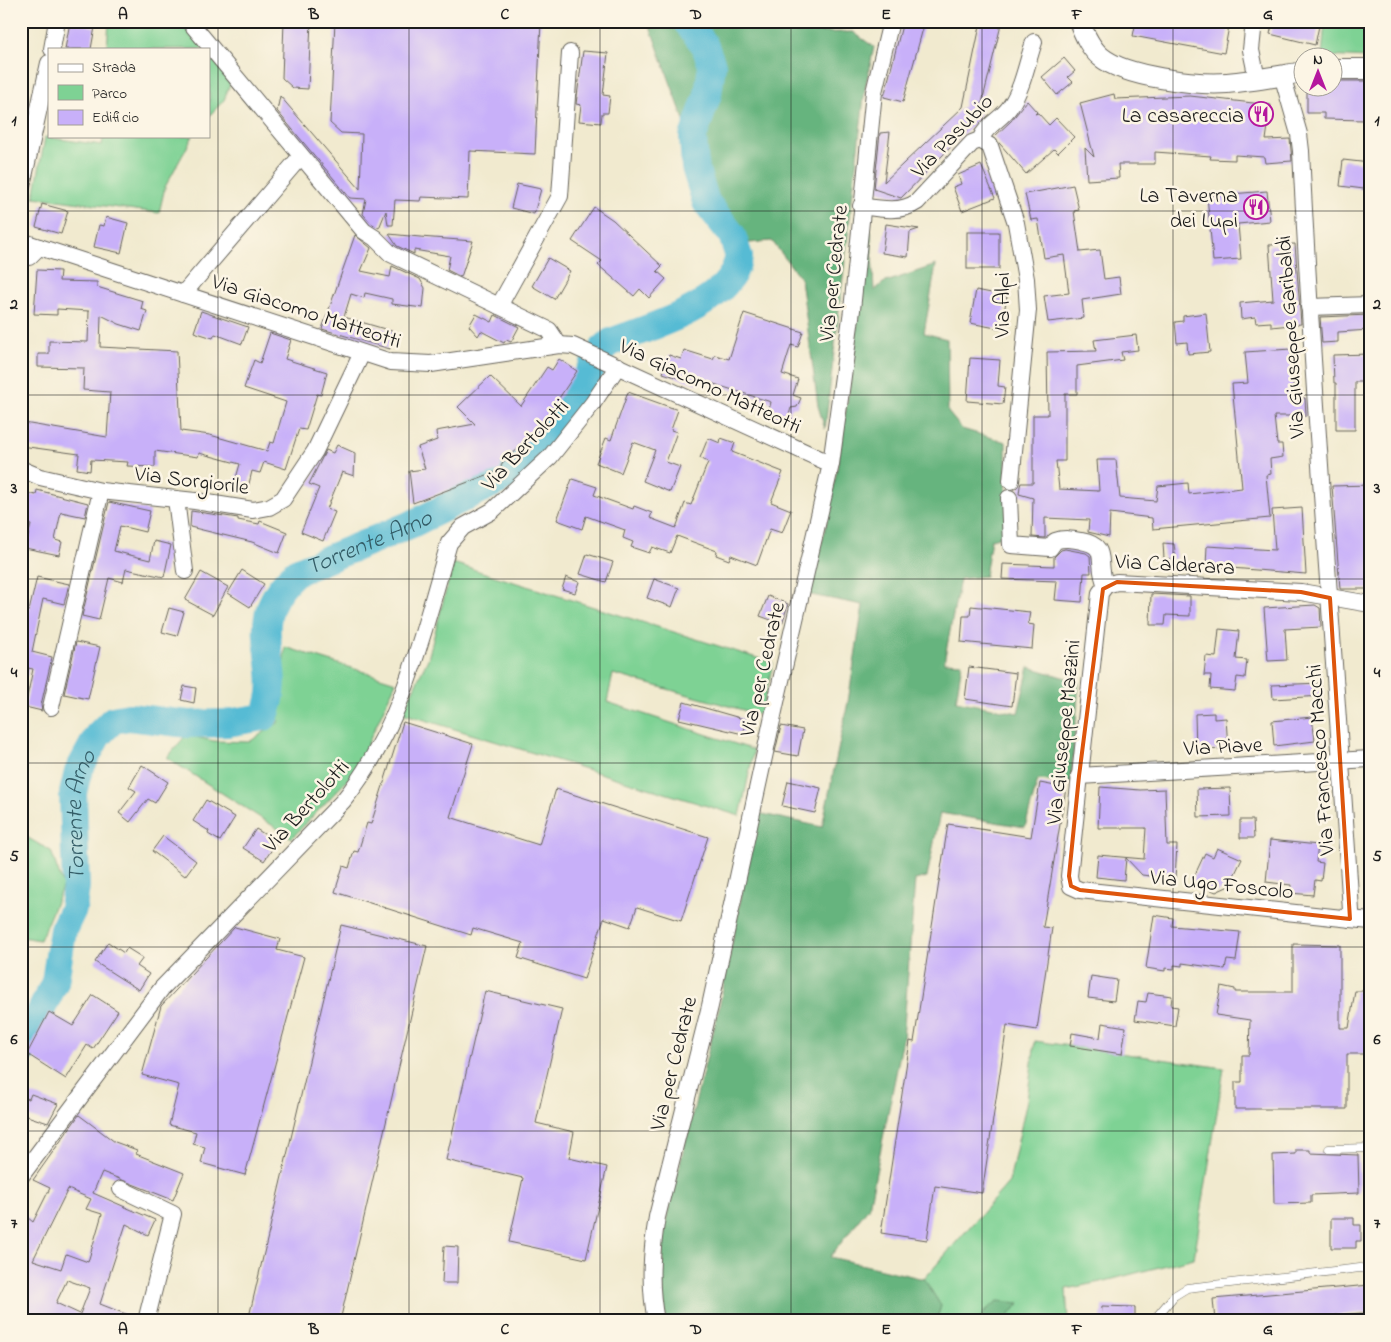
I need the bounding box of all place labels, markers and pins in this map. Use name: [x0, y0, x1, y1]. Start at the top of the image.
place label: La casareccia: [1122, 101, 1244, 133]
restaurant icon: La casareccia: [1248, 101, 1274, 127]
place label: La Taverna dei Lupi: [1139, 181, 1238, 238]
restaurant icon: La Taverna dei Lupi: [1243, 194, 1269, 220]

